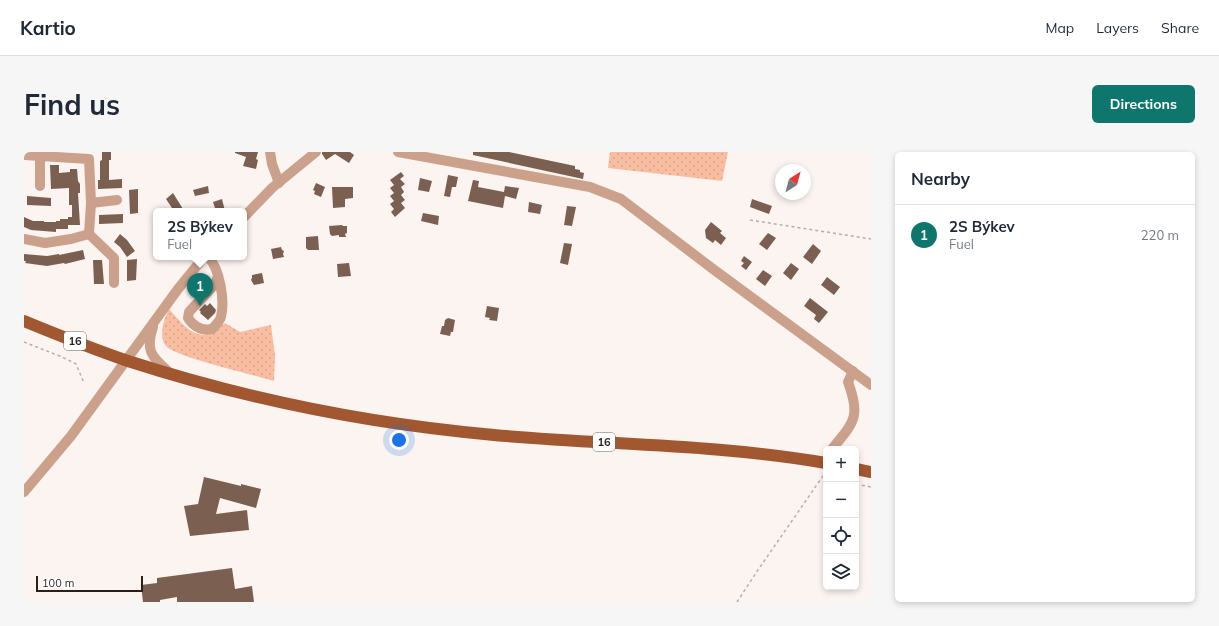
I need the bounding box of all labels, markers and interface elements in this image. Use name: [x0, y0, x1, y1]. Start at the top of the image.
text: Kartio: [20, 16, 76, 40]
text: Map: [1045, 19, 1074, 37]
text: Layers: [1096, 19, 1139, 37]
text: Share: [1161, 19, 1199, 37]
button: Directions: [1092, 85, 1195, 123]
text: Find us: [24, 87, 120, 122]
north arrow: [775, 164, 811, 200]
text: Nearby: [911, 168, 970, 189]
popup: [153, 208, 247, 260]
text: 2S Býkev: [167, 217, 233, 236]
text: 2S Býkev: [949, 217, 1015, 236]
text: 1: [920, 227, 928, 243]
text: 220 m: [1141, 227, 1179, 243]
text: Fuel: [167, 236, 192, 252]
text: Fuel: [949, 236, 974, 252]
pin: 1: [187, 273, 213, 306]
road number: 16: [64, 332, 86, 350]
your location: [389, 430, 409, 450]
road number: 16: [593, 433, 615, 451]
map controls: [823, 446, 859, 590]
button: +: [823, 446, 859, 482]
button: −: [823, 482, 859, 518]
button: locate: [823, 518, 859, 554]
button: layers: [823, 554, 859, 590]
scale bar: [36, 574, 143, 593]
text: 100 m: [42, 576, 74, 590]

